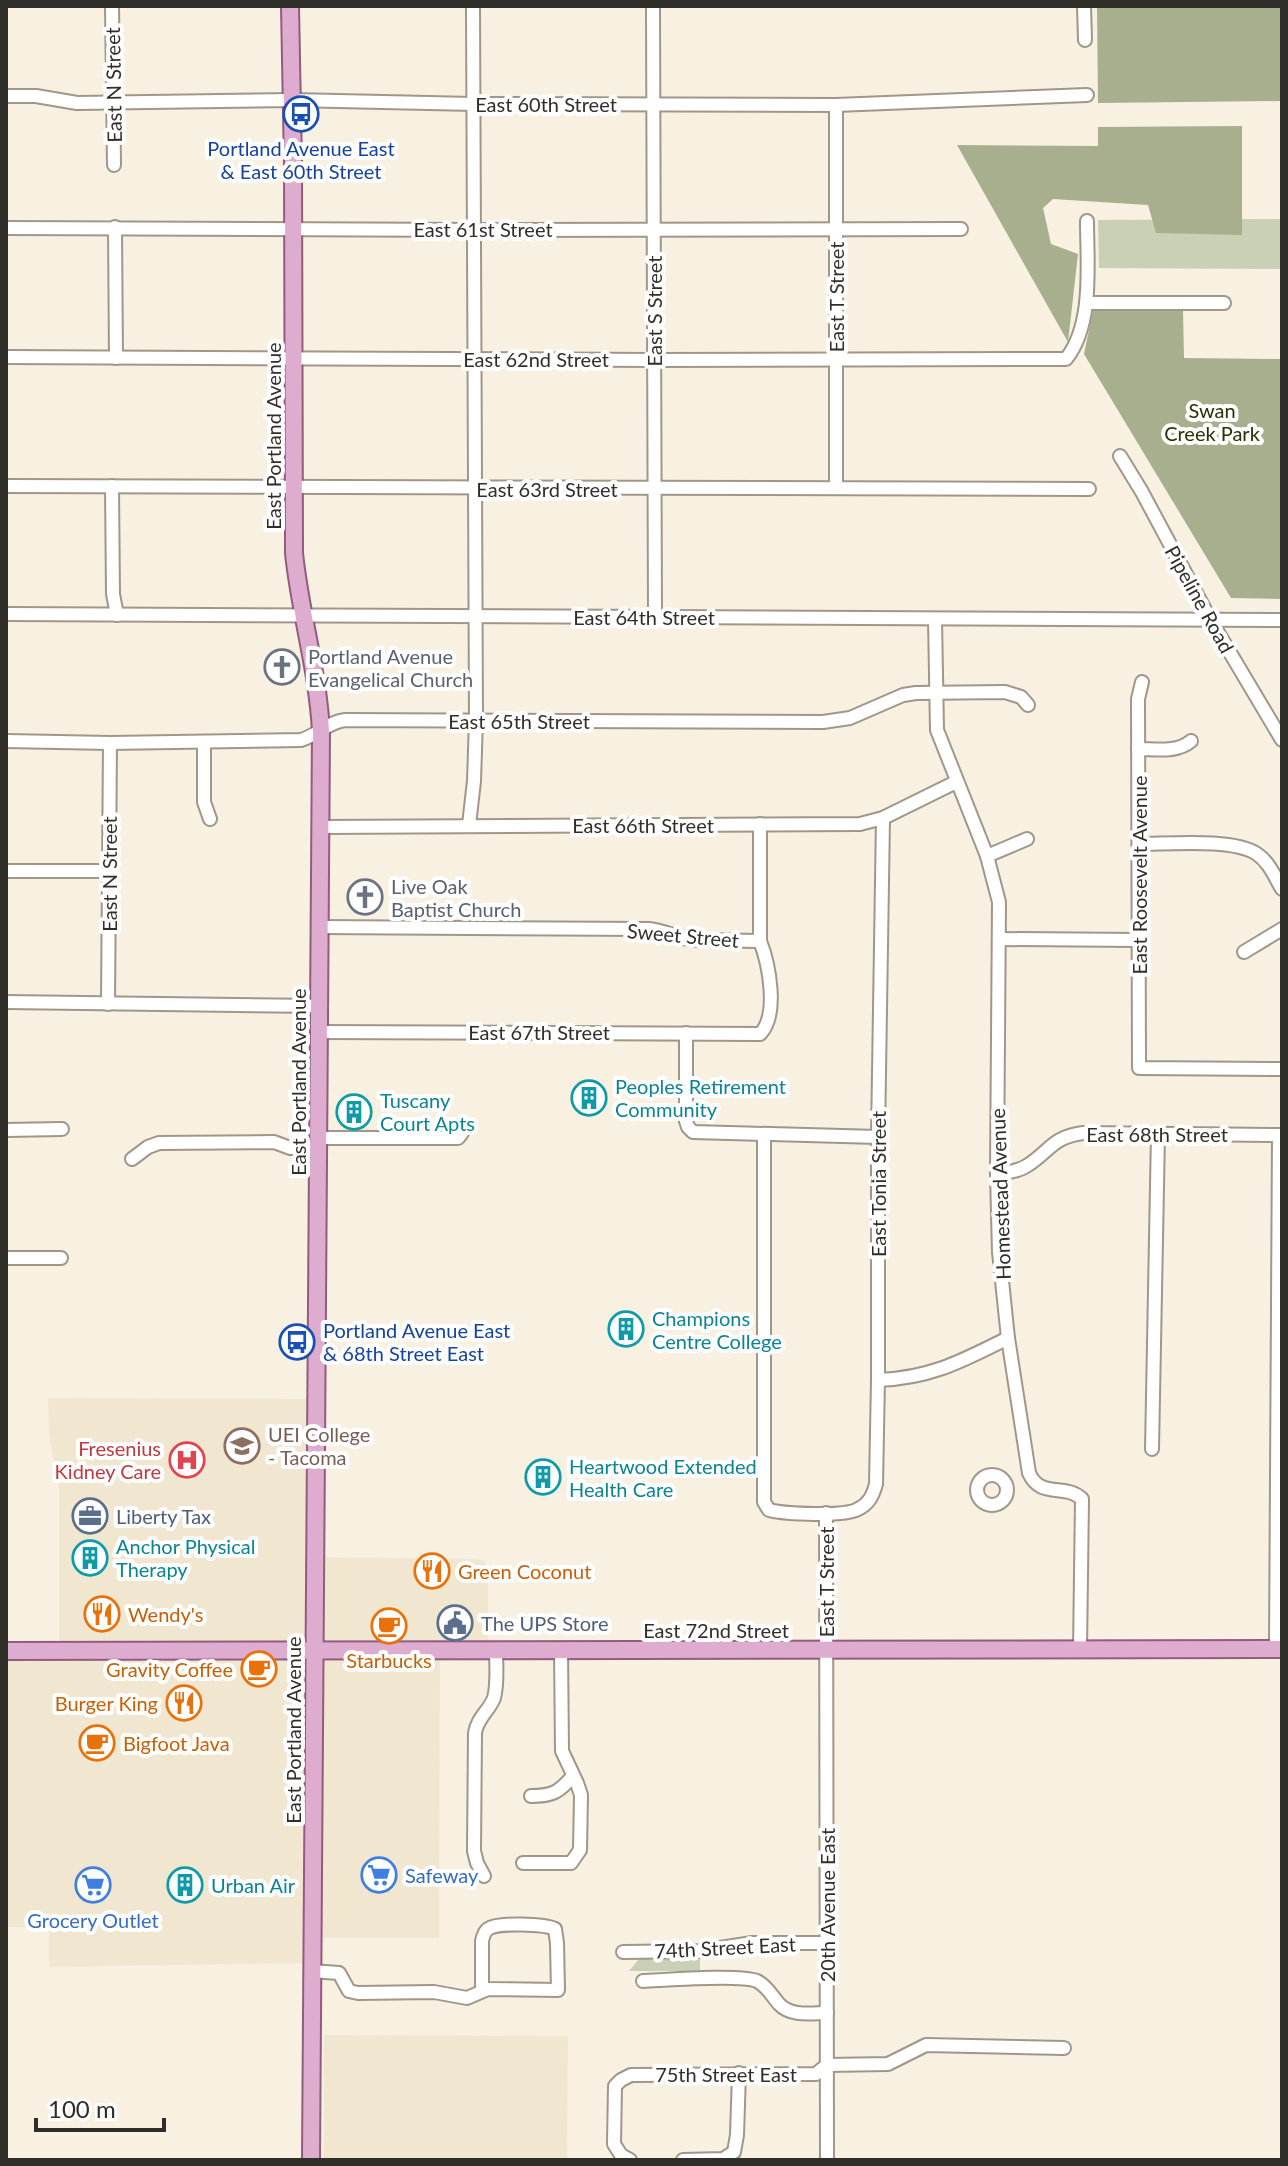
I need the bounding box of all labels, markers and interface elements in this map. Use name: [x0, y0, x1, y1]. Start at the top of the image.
street label: East N Street: [100, 27, 126, 143]
street label: East 60th Street: [475, 92, 617, 116]
bus stop icon: Portland Avenue East & East 60th Street: [282, 95, 320, 133]
place label: Portland Avenue East & East 60th Street: [207, 136, 395, 183]
street label: East 61st Street: [413, 217, 553, 241]
street label: East T Street: [824, 242, 848, 352]
street label: East S Street: [642, 256, 666, 366]
street label: East Portland Avenue: [261, 342, 285, 530]
street label: East 62nd Street: [463, 347, 609, 371]
park label: Swan Creek Park: [1164, 398, 1261, 445]
street label: East 63rd Street: [476, 477, 618, 501]
street label: Pipeline Road: [1161, 541, 1239, 657]
street label: East 64th Street: [573, 605, 715, 629]
place label: Portland Avenue Evangelical Church: [308, 644, 473, 691]
church icon: Portland Avenue Evangelical Church: [263, 648, 301, 686]
street label: East 65th Street: [448, 709, 590, 733]
street label: East Roosevelt Avenue: [1127, 775, 1151, 975]
street label: East 66th Street: [572, 813, 714, 837]
street label: East N Street: [97, 816, 121, 932]
place label: Live Oak Baptist Church: [391, 874, 521, 921]
church icon: Live Oak Baptist Church: [346, 878, 384, 916]
street label: Sweet Street: [626, 918, 740, 952]
street label: East Portland Avenue: [286, 988, 310, 1176]
street label: East 67th Street: [468, 1020, 610, 1044]
place label: Peoples Retirement Community: [615, 1074, 786, 1121]
building icon: Peoples Retirement Community: [570, 1079, 608, 1117]
place label: Tuscany Court Apts: [380, 1088, 475, 1135]
building icon: Tuscany Court Apts: [335, 1093, 373, 1131]
street label: Homestead Avenue: [985, 1108, 1015, 1280]
street label: East Tonia Street: [866, 1111, 890, 1257]
street label: East 68th Street: [1086, 1122, 1228, 1146]
place label: Champions Centre College: [652, 1306, 782, 1353]
building icon: Champions Centre College: [607, 1310, 645, 1348]
place label: Portland Avenue East & 68th Street East: [323, 1318, 510, 1365]
bus stop icon: Portland Avenue East & 68th Street East: [278, 1323, 316, 1361]
place label: UEI College - Tacoma: [268, 1422, 370, 1469]
school or university icon: UEI College - Tacoma: [223, 1427, 261, 1465]
place label: Fresenius Kidney Care: [55, 1436, 161, 1483]
hospital icon: Fresenius Kidney Care: [168, 1441, 206, 1479]
place label: Heartwood Extended Health Care: [569, 1454, 757, 1501]
building icon: Heartwood Extended Health Care: [524, 1458, 562, 1496]
office icon: Liberty Tax: [71, 1497, 109, 1535]
place label: Liberty Tax: [116, 1504, 211, 1528]
street label: East T Street: [814, 1527, 838, 1637]
place label: Anchor Physical Therapy: [116, 1534, 255, 1581]
building icon: Anchor Physical Therapy: [71, 1539, 109, 1577]
restaurant icon: Green Coconut: [413, 1552, 451, 1590]
place label: Green Coconut: [458, 1559, 591, 1583]
restaurant icon: Wendy's: [83, 1595, 121, 1633]
place label: Wendy's: [128, 1602, 203, 1626]
public building icon: The UPS Store: [436, 1604, 474, 1642]
cafe icon: Starbucks: [370, 1607, 408, 1645]
place label: The UPS Store: [481, 1611, 608, 1635]
street label: East 72nd Street: [643, 1618, 789, 1642]
street label: East Portland Avenue: [281, 1636, 305, 1824]
place label: Starbucks: [346, 1648, 432, 1672]
cafe icon: Gravity Coffee: [240, 1650, 278, 1688]
place label: Gravity Coffee: [106, 1657, 233, 1681]
restaurant icon: Burger King: [165, 1684, 203, 1722]
place label: Burger King: [55, 1691, 158, 1715]
cafe icon: Bigfoot Java: [78, 1724, 116, 1762]
place label: Bigfoot Java: [123, 1731, 230, 1755]
street label: 20th Avenue East: [815, 1828, 839, 1982]
supermarket icon: Safeway: [360, 1856, 398, 1894]
place label: Safeway: [405, 1863, 479, 1887]
supermarket icon: Grocery Outlet: [74, 1866, 112, 1904]
building icon: Urban Air: [166, 1866, 204, 1904]
place label: Urban Air: [211, 1873, 296, 1897]
place label: Grocery Outlet: [27, 1908, 159, 1932]
street label: 74th Street East: [654, 1931, 796, 1963]
street label: 75th Street East: [655, 2062, 797, 2086]
scale bar: [36, 2082, 164, 2132]
text: 100 m: [48, 2094, 116, 2123]

